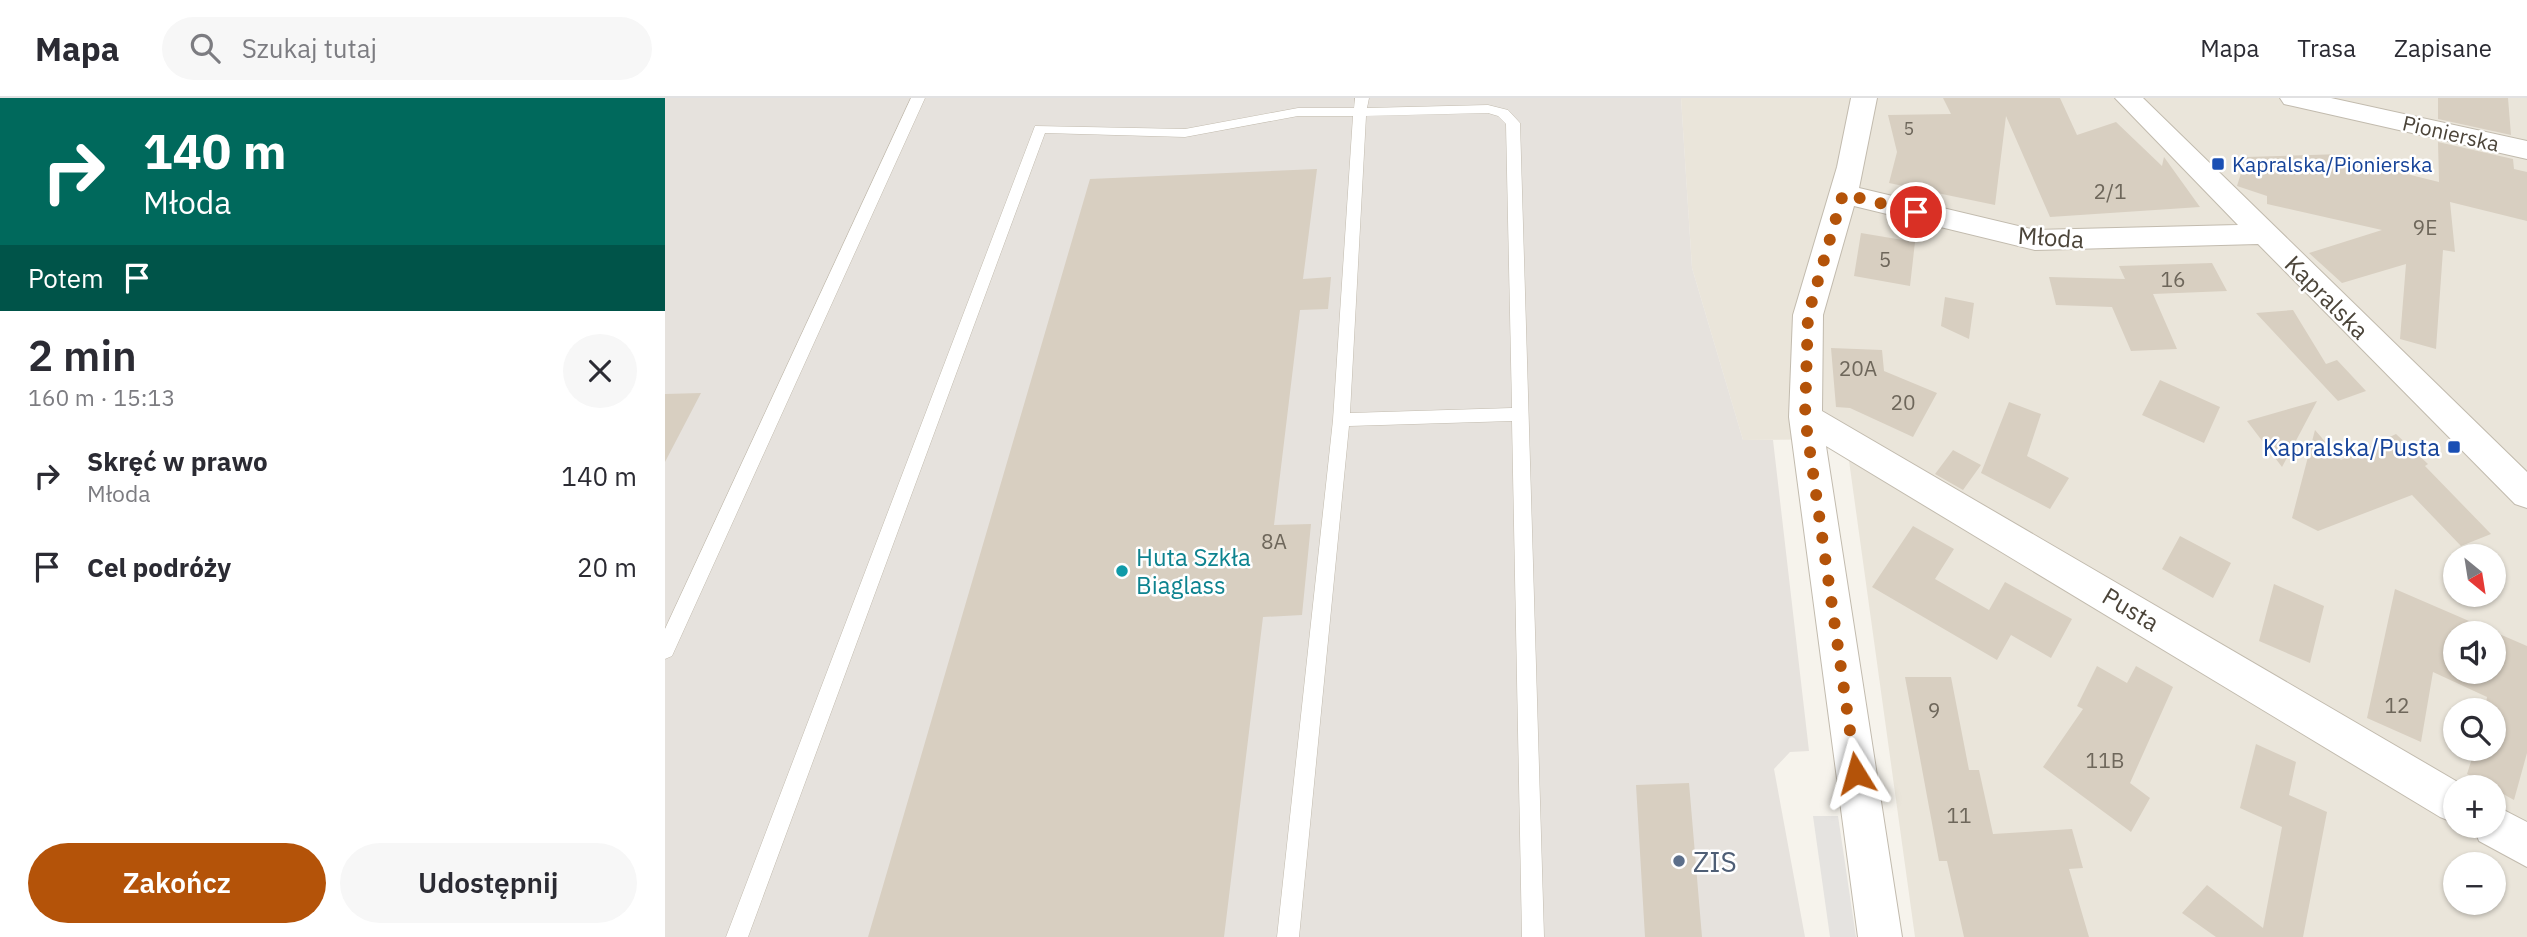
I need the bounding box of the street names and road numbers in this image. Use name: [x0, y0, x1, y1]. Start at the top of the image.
street label: Pionierska: [2400, 108, 2502, 158]
street label: Młoda: [2017, 219, 2085, 255]
street label: Kapralska: [2278, 248, 2376, 346]
street label: Pusta: [2097, 580, 2166, 639]

